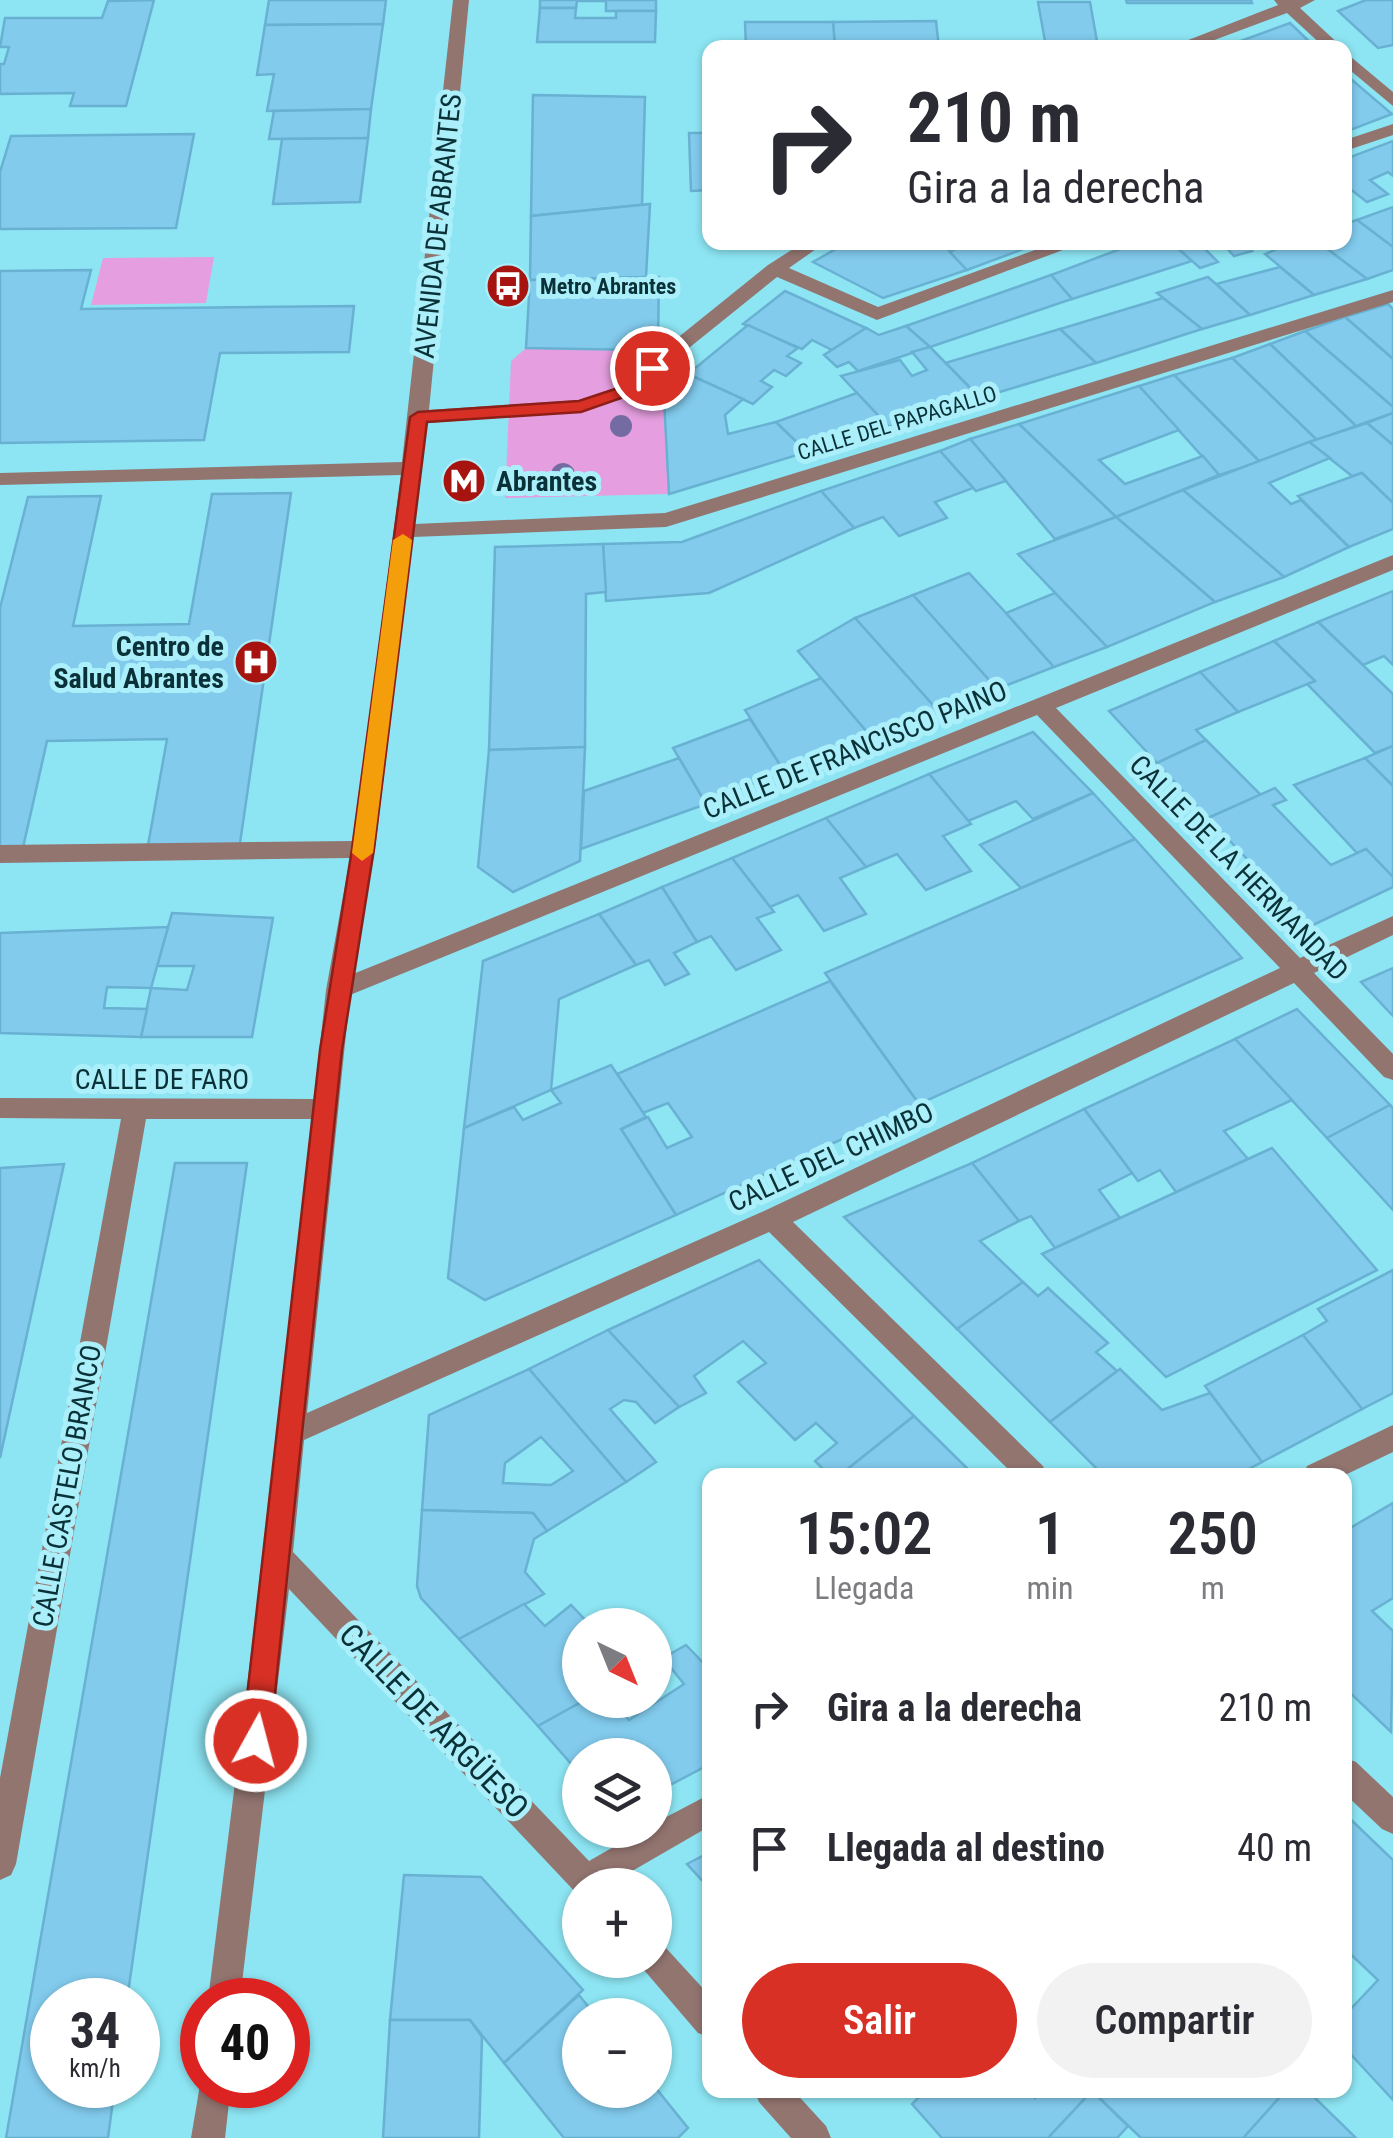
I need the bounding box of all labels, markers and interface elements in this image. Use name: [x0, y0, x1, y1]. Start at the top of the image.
text: 210 m: [907, 77, 1081, 159]
icon: right: [742, 80, 872, 210]
street label: AVENIDA DE ABRANTES: [408, 92, 468, 360]
text: Gira a la derecha: [907, 161, 1205, 214]
bus stop icon: Metro Abrantes: [485, 263, 531, 309]
place label: Metro Abrantes: [540, 274, 676, 299]
pin: [610, 326, 695, 411]
icon: arrive: [625, 341, 680, 396]
street label: CALLE DEL PAPAGALLO: [794, 381, 1000, 465]
metro station icon: Abrantes: [441, 458, 487, 504]
place label: Abrantes: [496, 465, 597, 498]
place label: Centro de Salud Abrantes: [53, 630, 224, 695]
hospital icon: Centro de Salud Abrantes: [233, 639, 279, 685]
street label: CALLE DE FRANCISCO PAINO: [698, 674, 1012, 826]
street label: CALLE DE LA HERMANDAD: [1123, 749, 1355, 987]
street label: CALLE DE FARO: [75, 1063, 249, 1096]
street label: CALLE DEL CHIMBO: [723, 1095, 939, 1219]
street label: CALLE CASTELO BRANCO: [26, 1342, 108, 1630]
text: 15:02: [796, 1498, 933, 1569]
text: 1: [1035, 1498, 1065, 1569]
text: 250: [1167, 1498, 1258, 1569]
text: Llegada: [814, 1569, 914, 1607]
text: min: [1027, 1569, 1073, 1607]
text: m: [1201, 1569, 1225, 1607]
north arrow: [562, 1608, 672, 1718]
map controls: [562, 1608, 672, 2108]
street label: CALLE DE ARGÜESO: [331, 1616, 537, 1826]
icon: right: [742, 1681, 797, 1736]
text: Gira a la derecha: [827, 1686, 1082, 1730]
text: 210 m: [1218, 1686, 1312, 1730]
position arrow: [204, 1689, 308, 1793]
button: layers: [562, 1738, 672, 1848]
icon: arrive: [742, 1821, 797, 1876]
text: Llegada al destino: [827, 1826, 1105, 1870]
text: 40 m: [1237, 1826, 1312, 1870]
button: +: [562, 1868, 672, 1978]
button: Salir: [742, 1963, 1017, 2078]
button: Compartir: [1037, 1963, 1312, 2078]
speed limit sign: 40: [180, 1978, 310, 2108]
button: −: [562, 1998, 672, 2108]
text: 34: [70, 2002, 120, 2060]
text: km/h: [69, 2054, 121, 2083]

